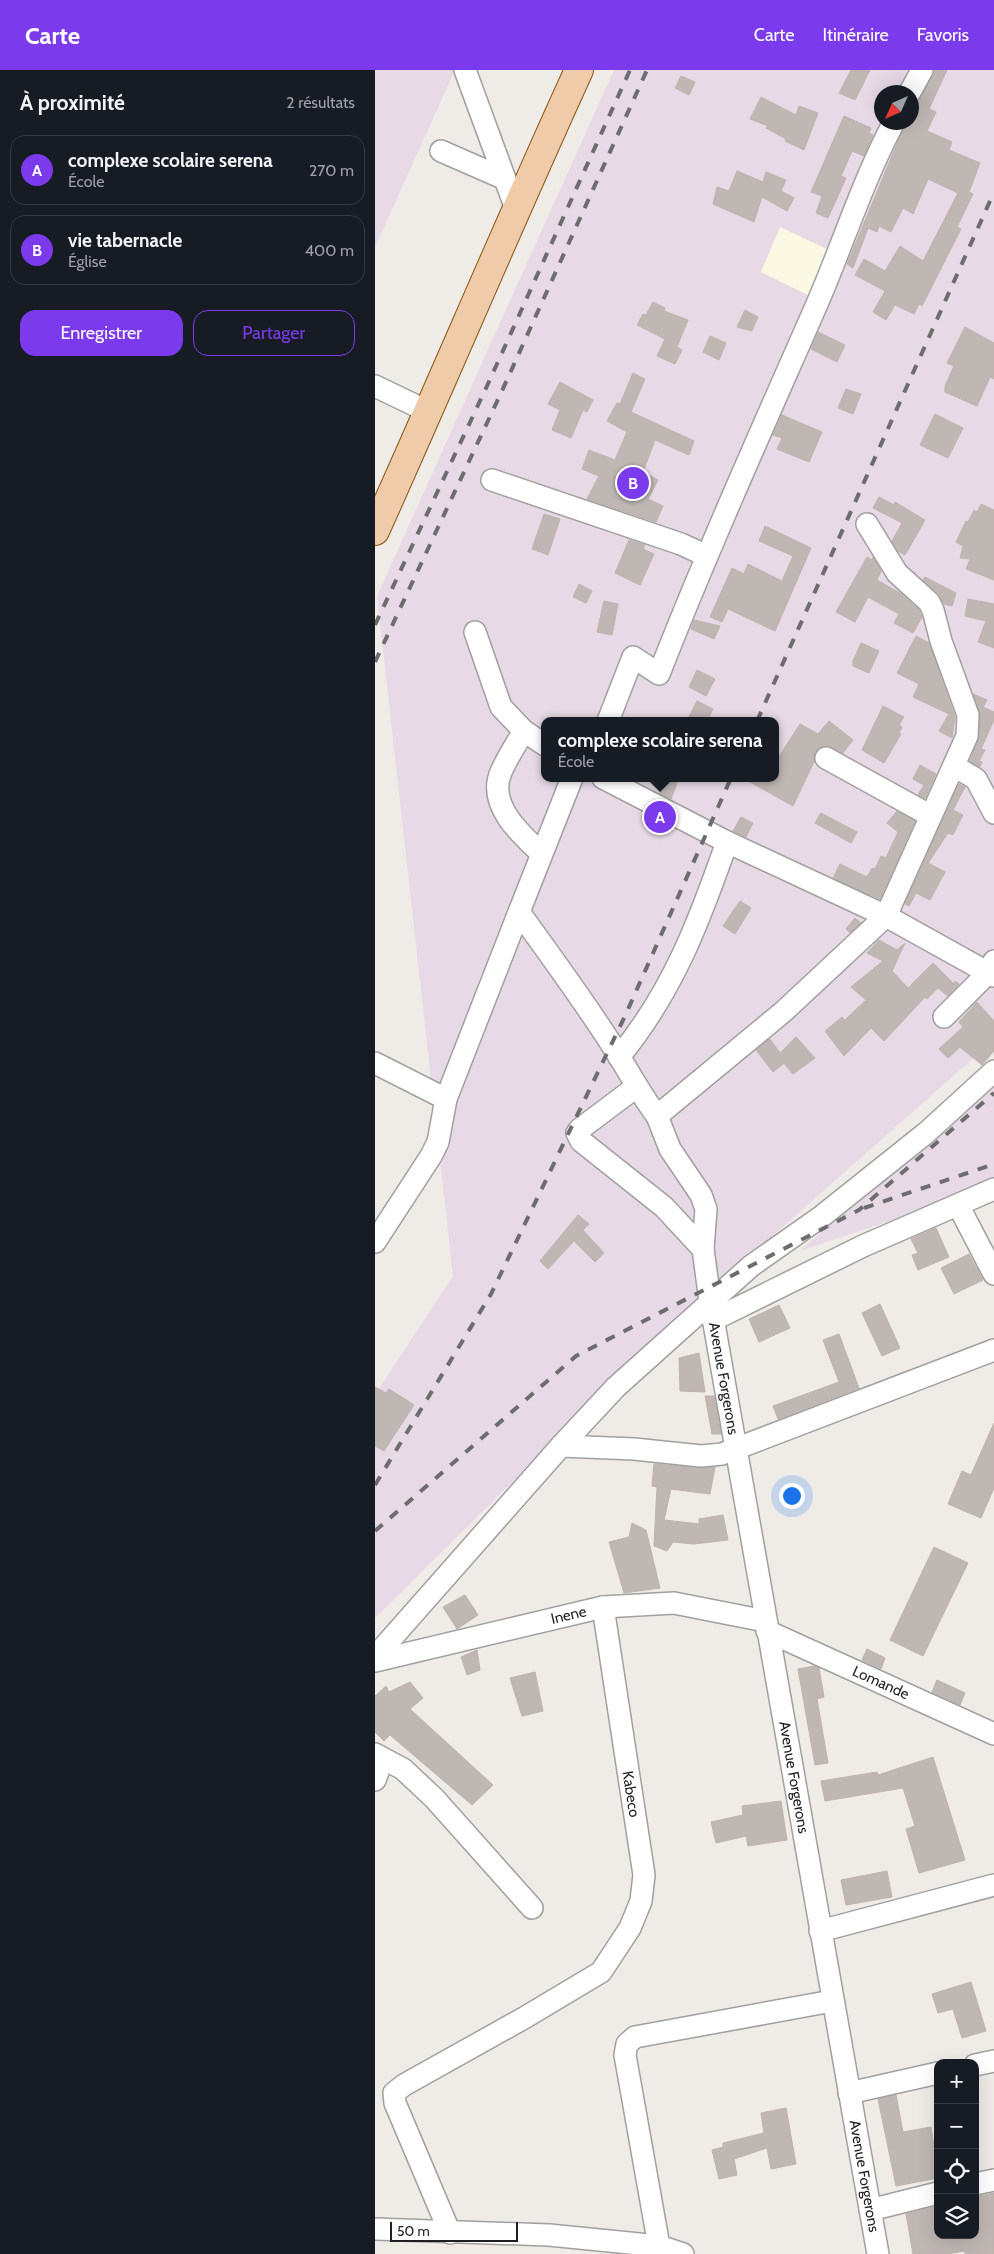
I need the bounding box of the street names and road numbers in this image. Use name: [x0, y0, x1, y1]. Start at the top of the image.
street label: Avenue Forgerons: [705, 1321, 742, 1436]
street label: Inene: [549, 1602, 588, 1628]
street label: Lomande: [850, 1662, 912, 1703]
street label: Avenue Forgerons: [775, 1720, 813, 1835]
street label: Kabeco: [618, 1770, 644, 1818]
street label: Avenue Forgerons: [846, 2119, 883, 2234]

